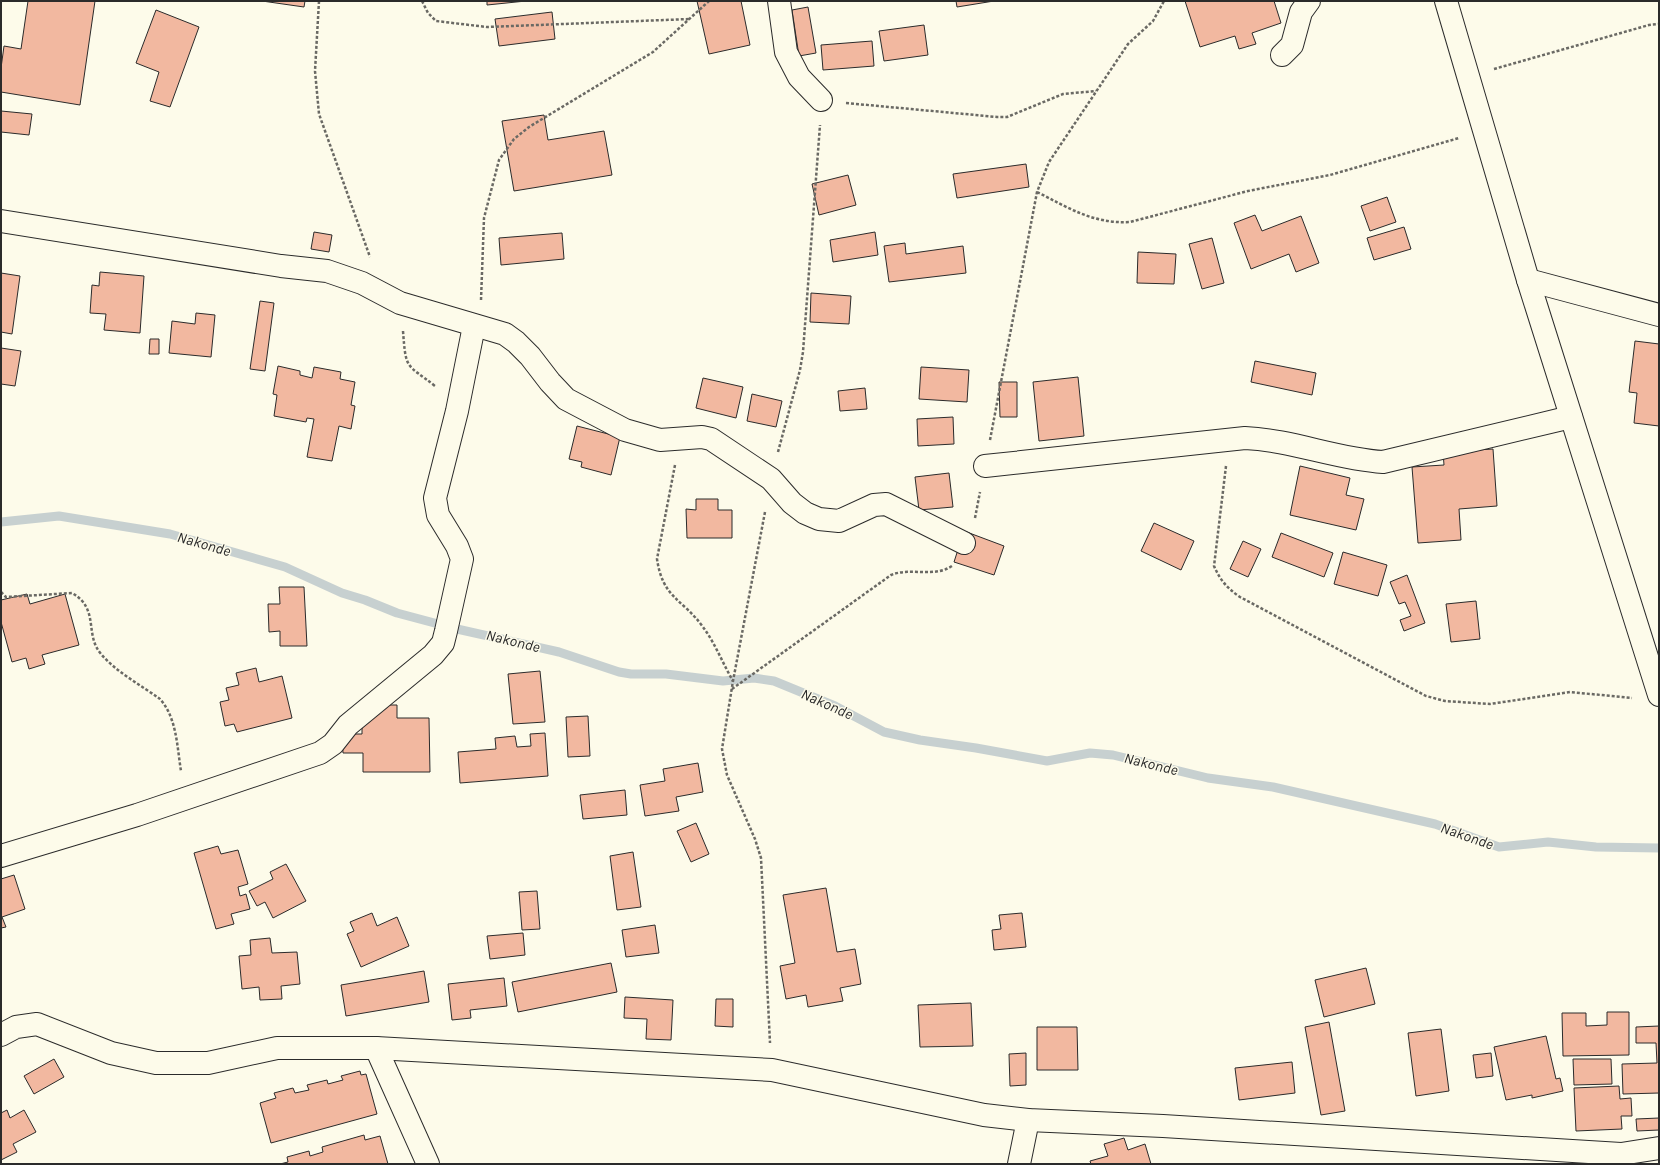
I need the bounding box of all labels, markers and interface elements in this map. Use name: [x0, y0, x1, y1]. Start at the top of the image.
water label: Nakonde: [175, 528, 233, 560]
water label: Nakonde: [484, 626, 542, 656]
water label: Nakonde: [798, 685, 856, 723]
water label: Nakonde: [1122, 749, 1180, 779]
water label: Nakonde: [1438, 819, 1496, 853]

